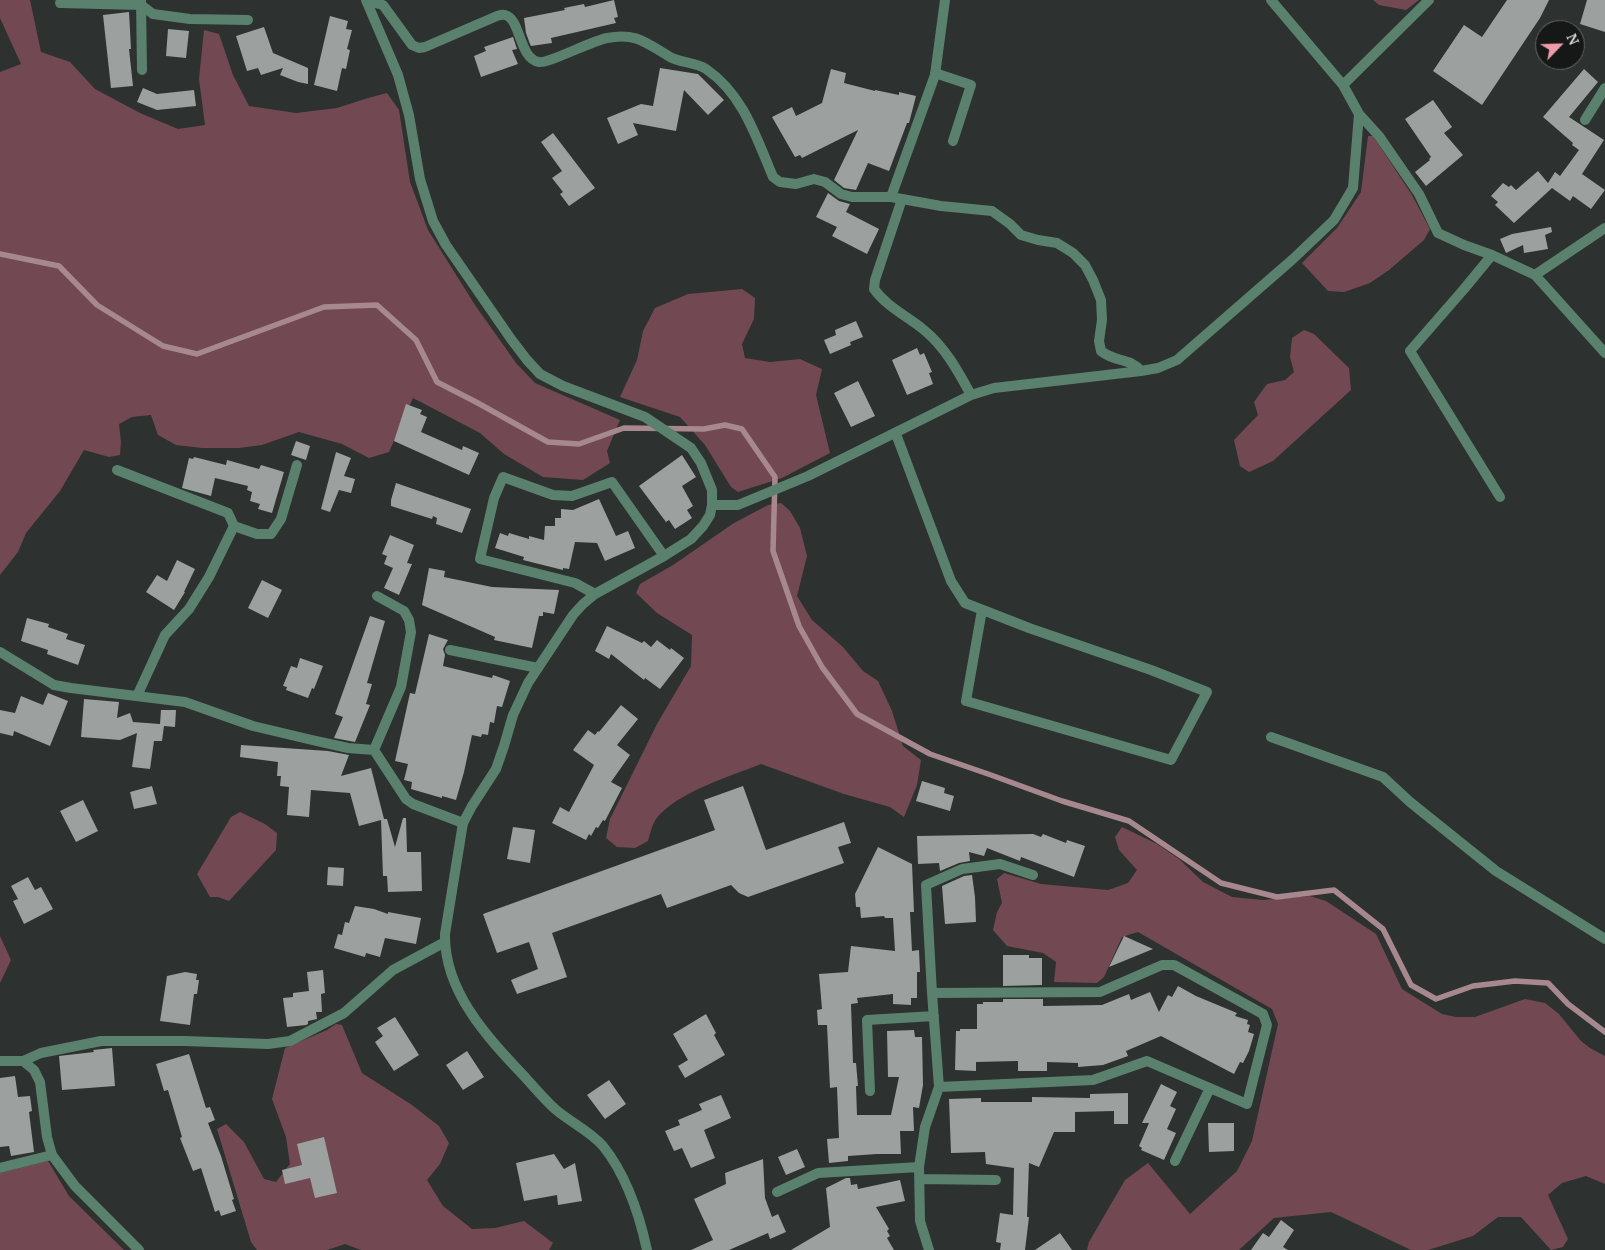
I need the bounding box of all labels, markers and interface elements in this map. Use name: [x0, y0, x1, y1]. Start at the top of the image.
north arrow: [1535, 20, 1585, 70]
text: N: [1562, 30, 1584, 48]

